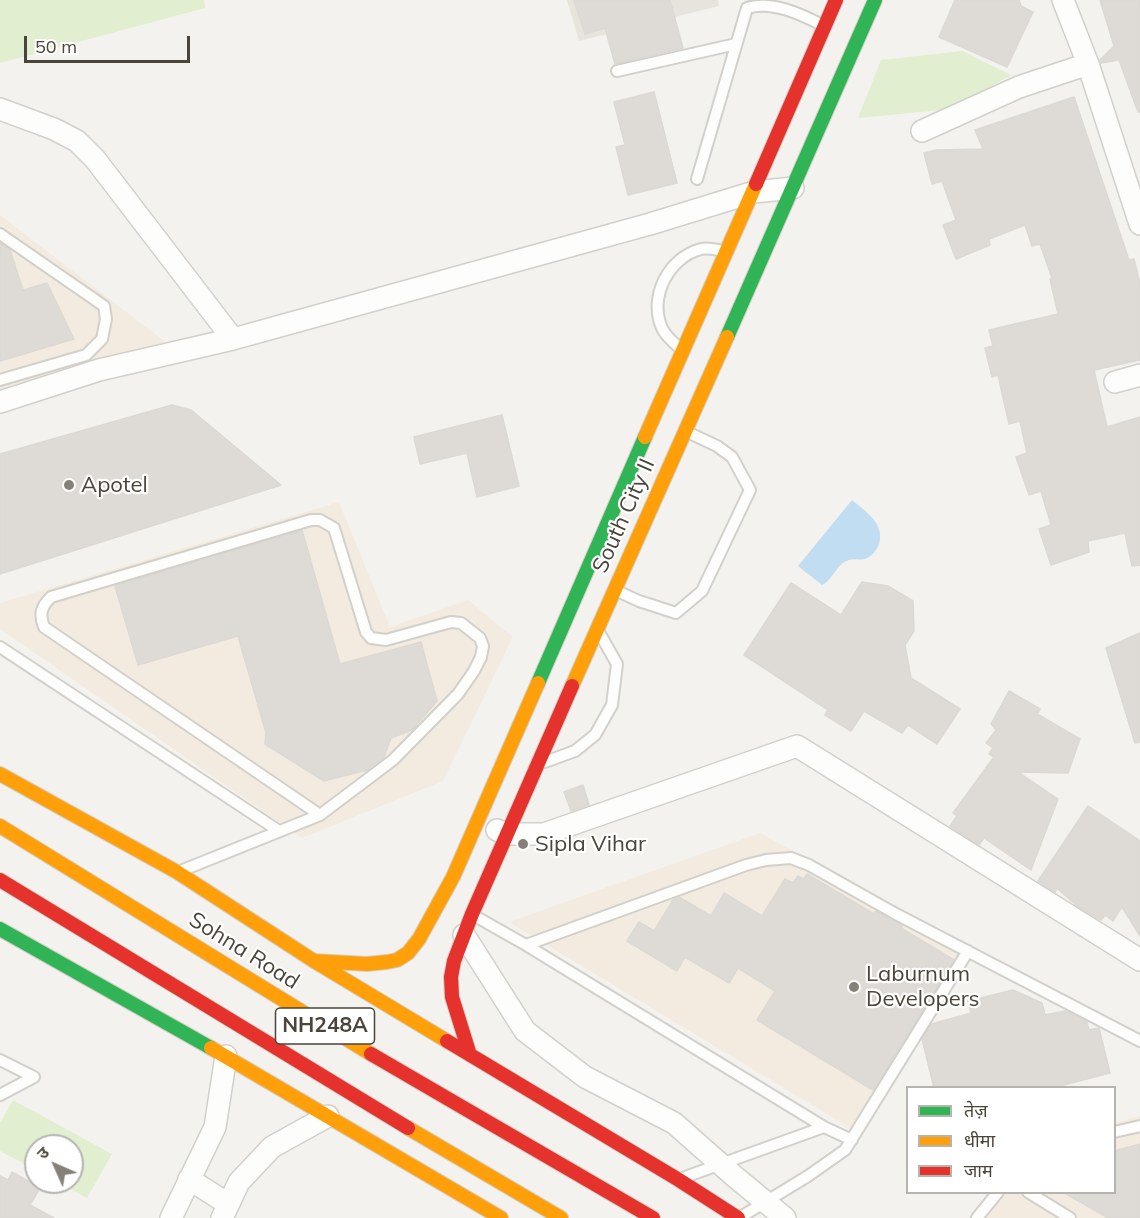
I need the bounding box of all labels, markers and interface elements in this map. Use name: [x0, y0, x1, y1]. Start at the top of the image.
scale bar: [27, 24, 194, 62]
text: 50 m: [35, 35, 77, 58]
street label: South City II: [587, 455, 661, 577]
place label: Apotel: [81, 472, 148, 498]
marker: Apotel: [62, 478, 76, 492]
place label: Sipla Vihar: [535, 831, 646, 857]
marker: Sipla Vihar: [516, 837, 530, 851]
street label: Sohna Road: [184, 907, 304, 995]
place label: Laburnum Developers: [866, 961, 980, 1012]
marker: Laburnum Developers: [847, 980, 861, 994]
road number: NH248A: [276, 1008, 374, 1044]
legend: [906, 1086, 1116, 1194]
text: तेज़: [964, 1099, 988, 1122]
text: धीमा: [964, 1129, 995, 1152]
north arrow: [24, 1134, 84, 1194]
text: उ: [32, 1142, 53, 1163]
text: जाम: [964, 1159, 993, 1182]

